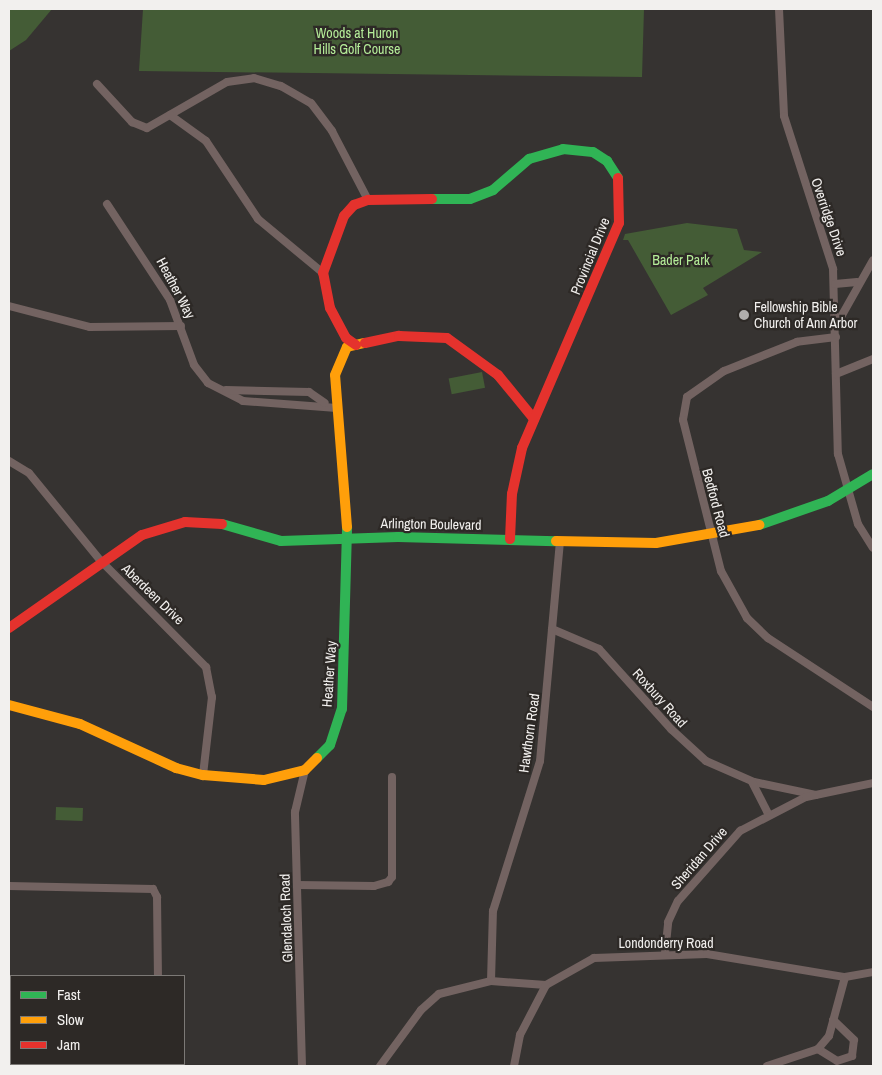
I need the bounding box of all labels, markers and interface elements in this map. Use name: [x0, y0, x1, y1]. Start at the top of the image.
park label: Woods at Huron Hills Golf Course: [314, 25, 400, 58]
street label: Overridge Drive: [808, 176, 850, 258]
street label: Provincial Drive: [567, 215, 613, 297]
park label: Bader Park: [652, 252, 710, 268]
street label: Heather Way: [153, 255, 199, 321]
place label: Fellowship Bible Church of Ann Arbor: [754, 299, 859, 332]
marker: Fellowship Bible Church of Ann Arbor: [738, 309, 750, 321]
street label: Bedford Road: [699, 467, 733, 539]
street label: Arlington Boulevard: [380, 515, 482, 533]
street label: Aberdeen Drive: [118, 560, 188, 628]
street label: Heather Way: [318, 640, 340, 708]
street label: Roxbury Road: [629, 665, 691, 731]
street label: Hawthorn Road: [515, 692, 543, 774]
street label: Sheridan Drive: [667, 823, 731, 893]
street label: Glendaloch Road: [276, 873, 296, 963]
street label: Londonderry Road: [618, 935, 714, 951]
legend: [10, 975, 185, 1065]
text: Fast: [57, 984, 80, 1005]
text: Slow: [57, 1009, 84, 1030]
text: Jam: [57, 1034, 80, 1055]

